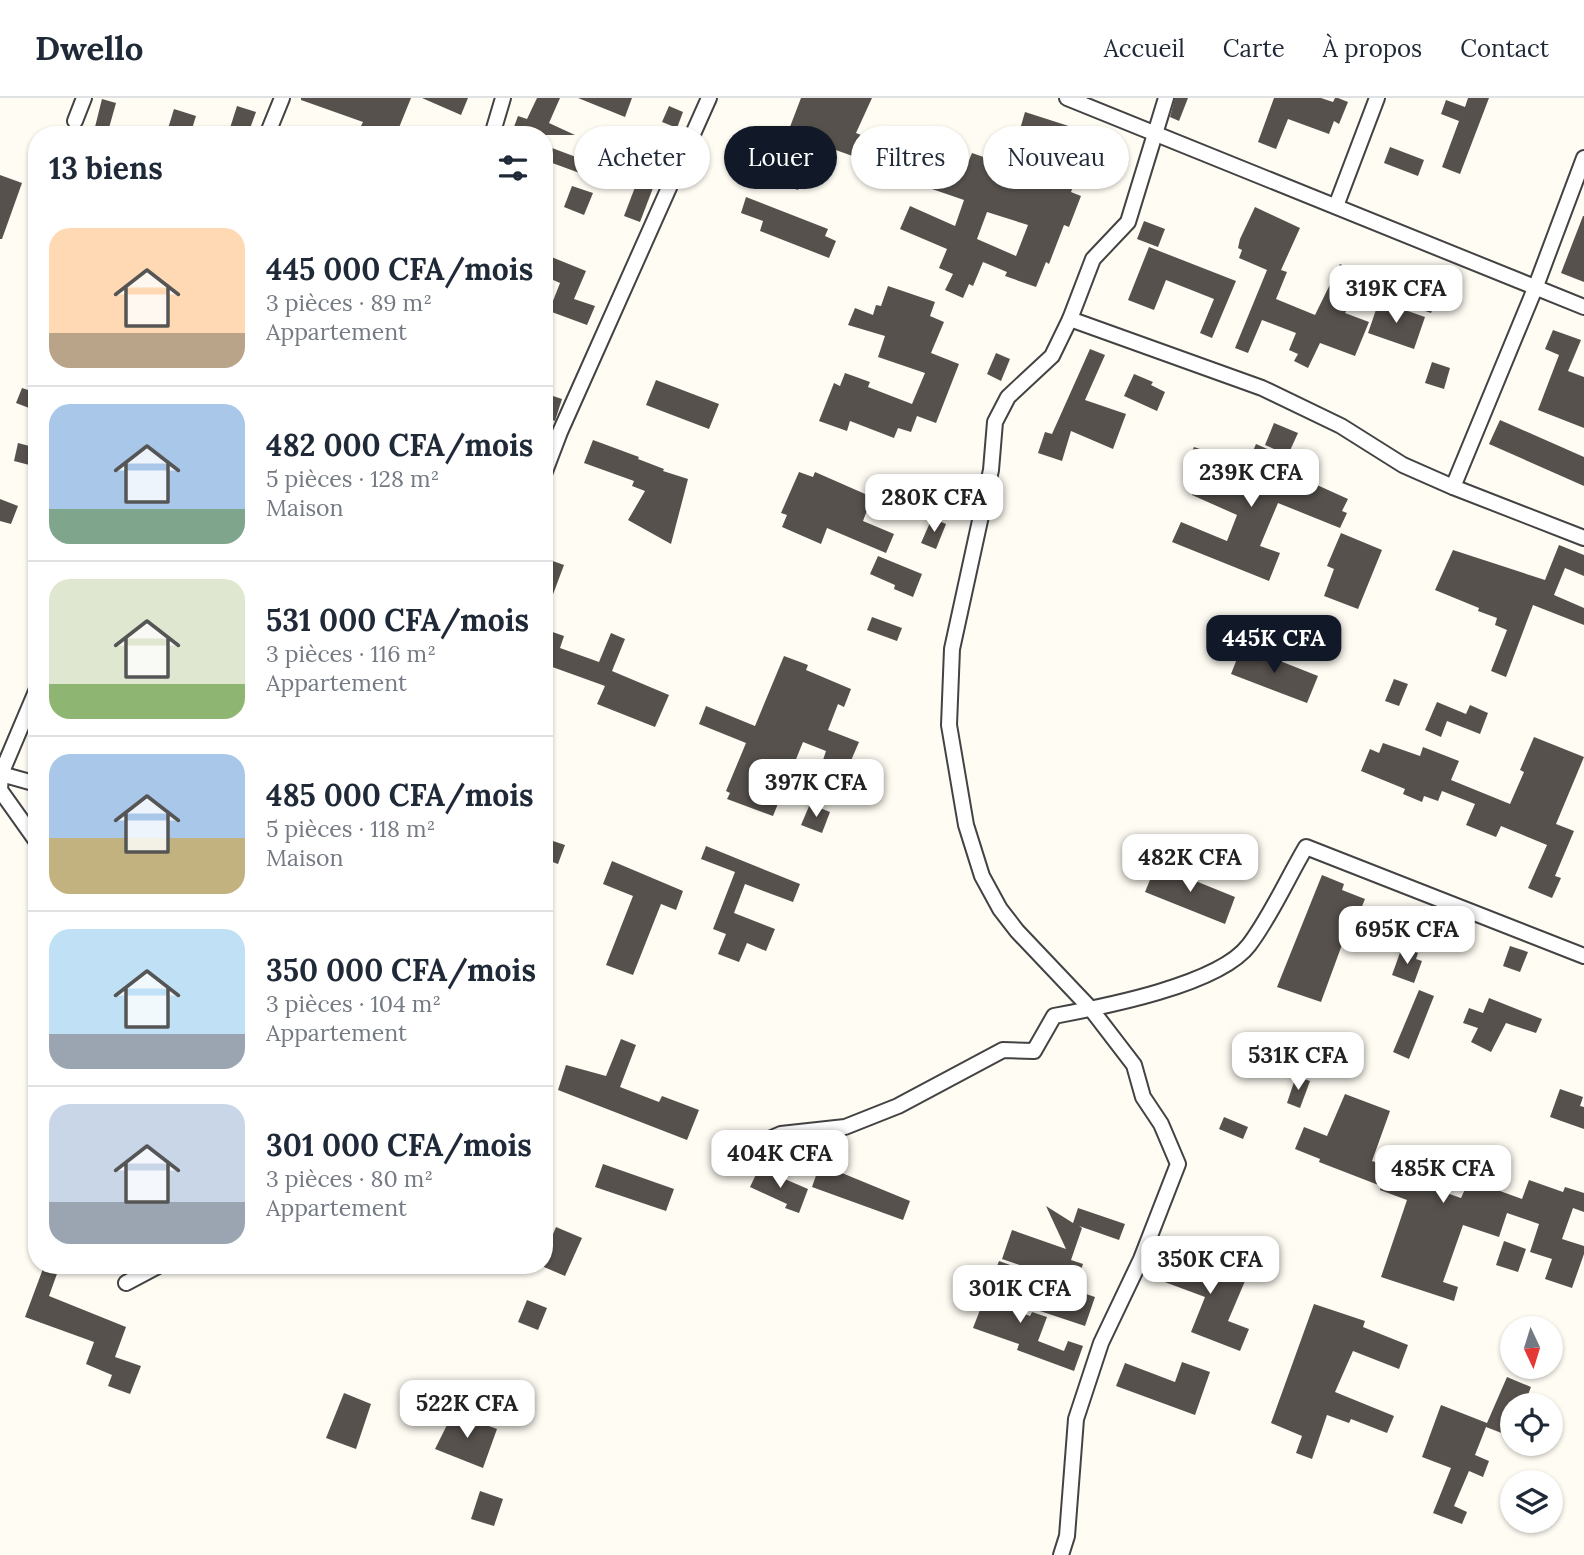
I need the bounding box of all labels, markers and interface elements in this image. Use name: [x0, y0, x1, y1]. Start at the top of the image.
text: Dwello: [35, 27, 144, 69]
text: Accueil: [1104, 33, 1185, 64]
text: Carte: [1223, 33, 1285, 64]
text: À propos: [1323, 33, 1422, 64]
text: Contact: [1460, 33, 1549, 64]
chip: Acheter: [574, 126, 710, 189]
chip: Louer: [724, 126, 837, 189]
chip: Filtres: [851, 126, 969, 189]
chip: Nouveau: [983, 126, 1129, 189]
text: 13 biens: [49, 149, 163, 187]
icon: filters: [494, 149, 532, 187]
text: 445 000 CFA/mois: [266, 250, 533, 288]
icon: home: [105, 256, 189, 340]
pin: 319K CFA: [1324, 266, 1468, 325]
text: 319K CFA: [1345, 273, 1447, 302]
text: 3 pièces · 89 m²: [266, 288, 432, 317]
text: Appartement: [266, 317, 407, 346]
text: 482 000 CFA/mois: [266, 426, 533, 464]
icon: home: [105, 432, 189, 516]
pin: 239K CFA: [1179, 450, 1323, 509]
text: 239K CFA: [1199, 457, 1303, 486]
text: 5 pièces · 128 m²: [266, 464, 439, 493]
pin: 280K CFA: [862, 474, 1006, 534]
text: 280K CFA: [881, 482, 987, 511]
text: Maison: [266, 493, 344, 522]
text: 531 000 CFA/mois: [266, 601, 529, 639]
icon: home: [105, 607, 189, 691]
pin: 445K CFA: [1202, 616, 1346, 675]
text: 445K CFA: [1222, 623, 1326, 652]
text: 3 pièces · 116 m²: [266, 639, 436, 668]
text: Appartement: [266, 668, 407, 697]
pin: 397K CFA: [744, 760, 888, 819]
text: 397K CFA: [765, 767, 867, 796]
text: 485 000 CFA/mois: [266, 776, 534, 814]
icon: home: [105, 782, 189, 866]
text: 5 pièces · 118 m²: [266, 814, 435, 843]
pin: 482K CFA: [1118, 834, 1262, 894]
text: 482K CFA: [1138, 842, 1242, 871]
text: Maison: [266, 843, 344, 872]
pin: 695K CFA: [1335, 906, 1479, 966]
text: 695K CFA: [1355, 914, 1459, 943]
text: 350 000 CFA/mois: [266, 951, 536, 989]
icon: home: [105, 957, 189, 1041]
text: 3 pièces · 104 m²: [266, 989, 441, 1018]
text: Appartement: [266, 1018, 407, 1047]
pin: 531K CFA: [1226, 1032, 1370, 1092]
text: 531K CFA: [1248, 1040, 1348, 1069]
text: 301 000 CFA/mois: [266, 1126, 532, 1164]
pin: 404K CFA: [708, 1130, 852, 1190]
icon: home: [105, 1132, 189, 1216]
text: 404K CFA: [727, 1138, 833, 1167]
pin: 485K CFA: [1371, 1146, 1515, 1205]
text: 485K CFA: [1391, 1153, 1495, 1182]
text: 3 pièces · 80 m²: [266, 1164, 433, 1193]
text: Appartement: [266, 1193, 407, 1222]
pin: 350K CFA: [1138, 1236, 1282, 1296]
text: 350K CFA: [1157, 1244, 1263, 1273]
pin: 301K CFA: [948, 1266, 1092, 1325]
text: 301K CFA: [969, 1273, 1071, 1302]
north arrow: [1500, 1316, 1563, 1379]
map controls: [1500, 1316, 1563, 1533]
pin: 522K CFA: [395, 1380, 539, 1440]
text: 522K CFA: [416, 1388, 518, 1417]
button: locate: [1500, 1393, 1563, 1456]
button: layers: [1500, 1470, 1563, 1533]

